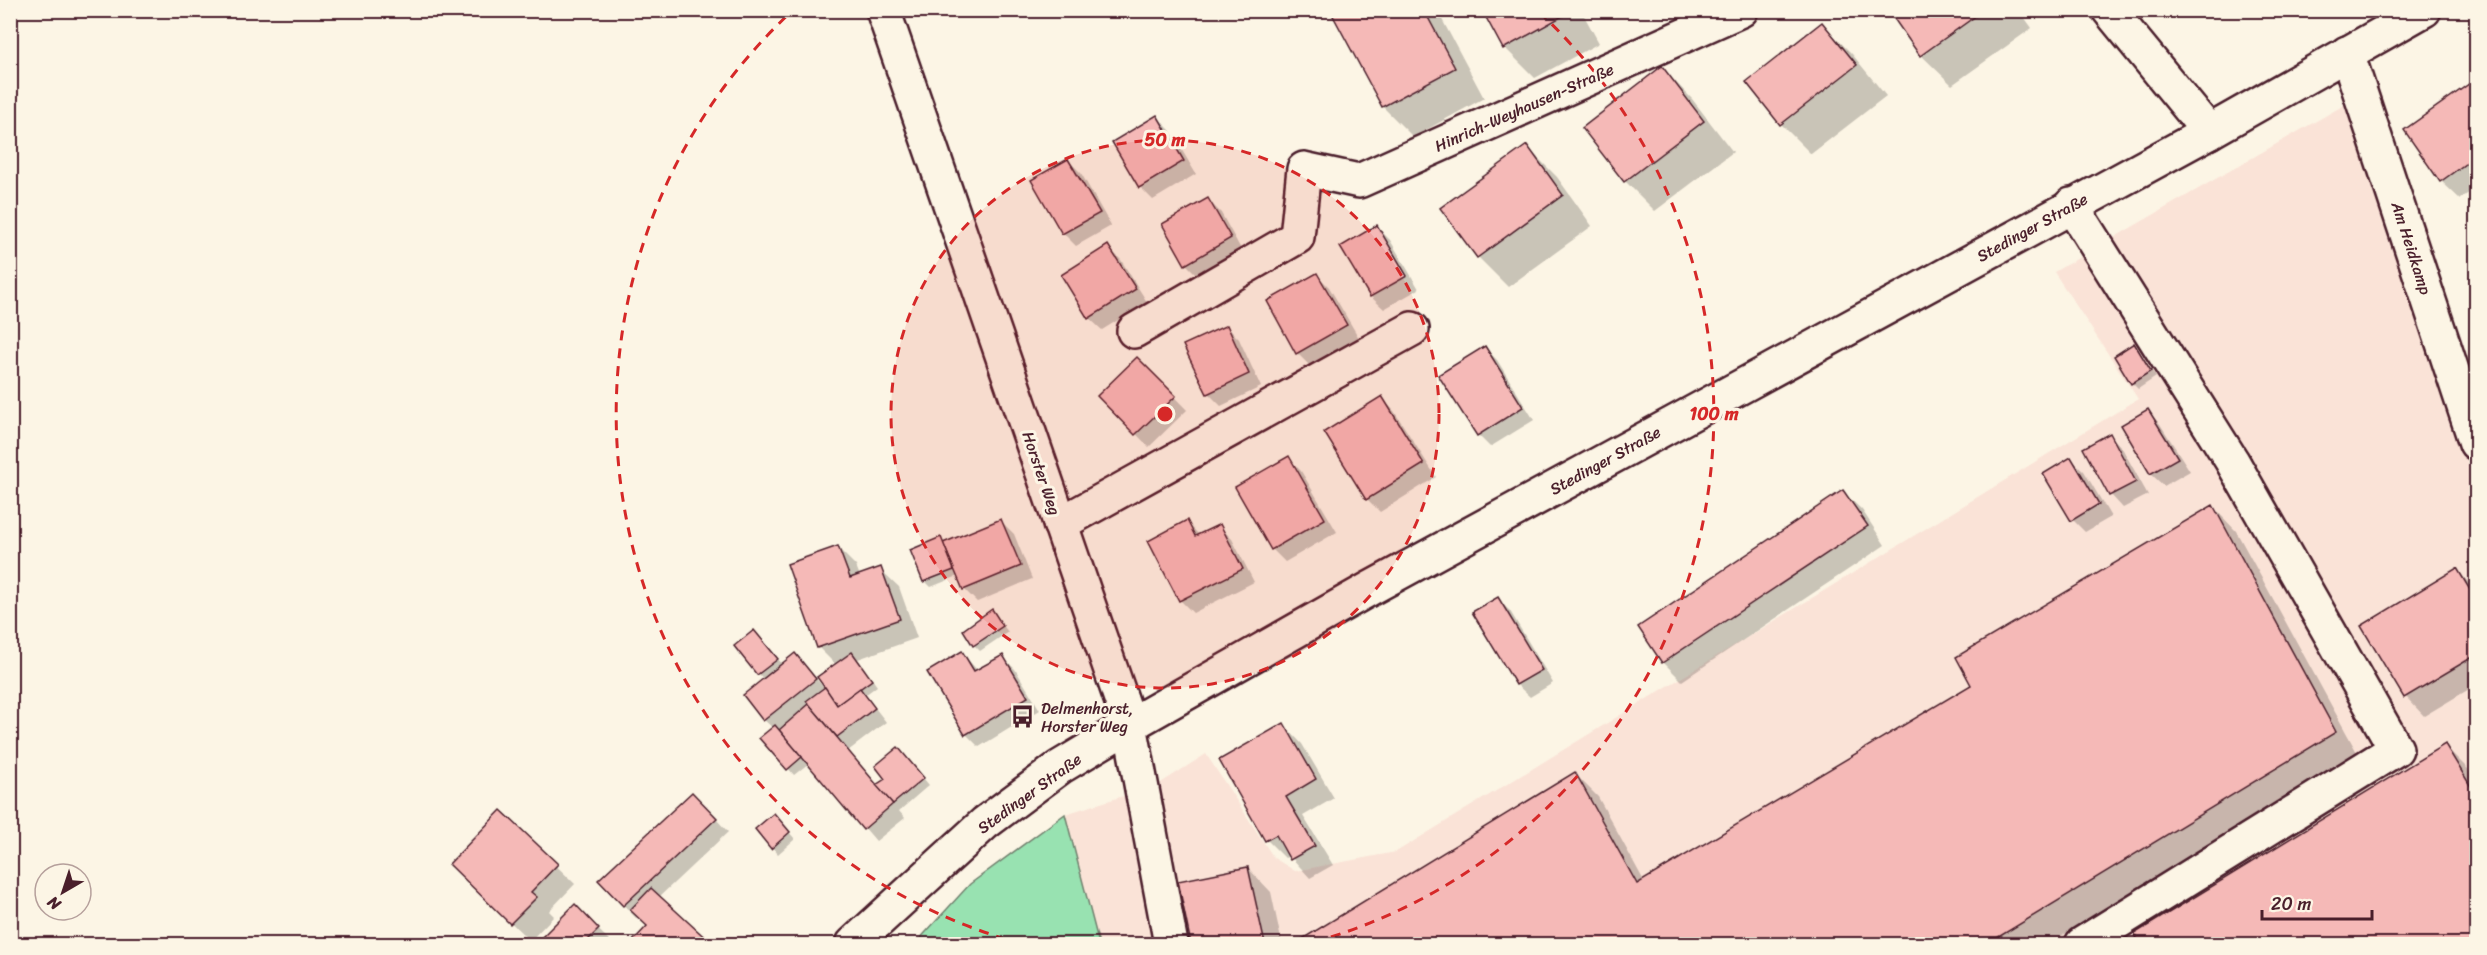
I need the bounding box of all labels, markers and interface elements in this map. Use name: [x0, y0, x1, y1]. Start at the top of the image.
street label: Hinrich-Weyhausen-Straße: [1430, 55, 1619, 160]
text: 50 m: [1145, 124, 1186, 156]
street label: Stedinger Straße: [1971, 185, 2093, 270]
street label: Am Heidkamp: [2382, 197, 2440, 299]
text: 100 m: [1690, 398, 1739, 430]
centre of rings: [1155, 404, 1175, 424]
street label: Stedinger Straße: [1544, 418, 1666, 503]
street label: Horster Weg: [1014, 427, 1069, 519]
place label: Delmenhorst, Horster Weg: [1041, 694, 1133, 741]
bus stop icon: Delmenhorst, Horster Weg: [1010, 704, 1036, 730]
street label: Stedinger Straße: [971, 745, 1088, 841]
north arrow: [33, 862, 93, 922]
scale bar: [2262, 883, 2372, 921]
text: N: [40, 888, 68, 919]
text: 20 m: [2271, 888, 2311, 920]

